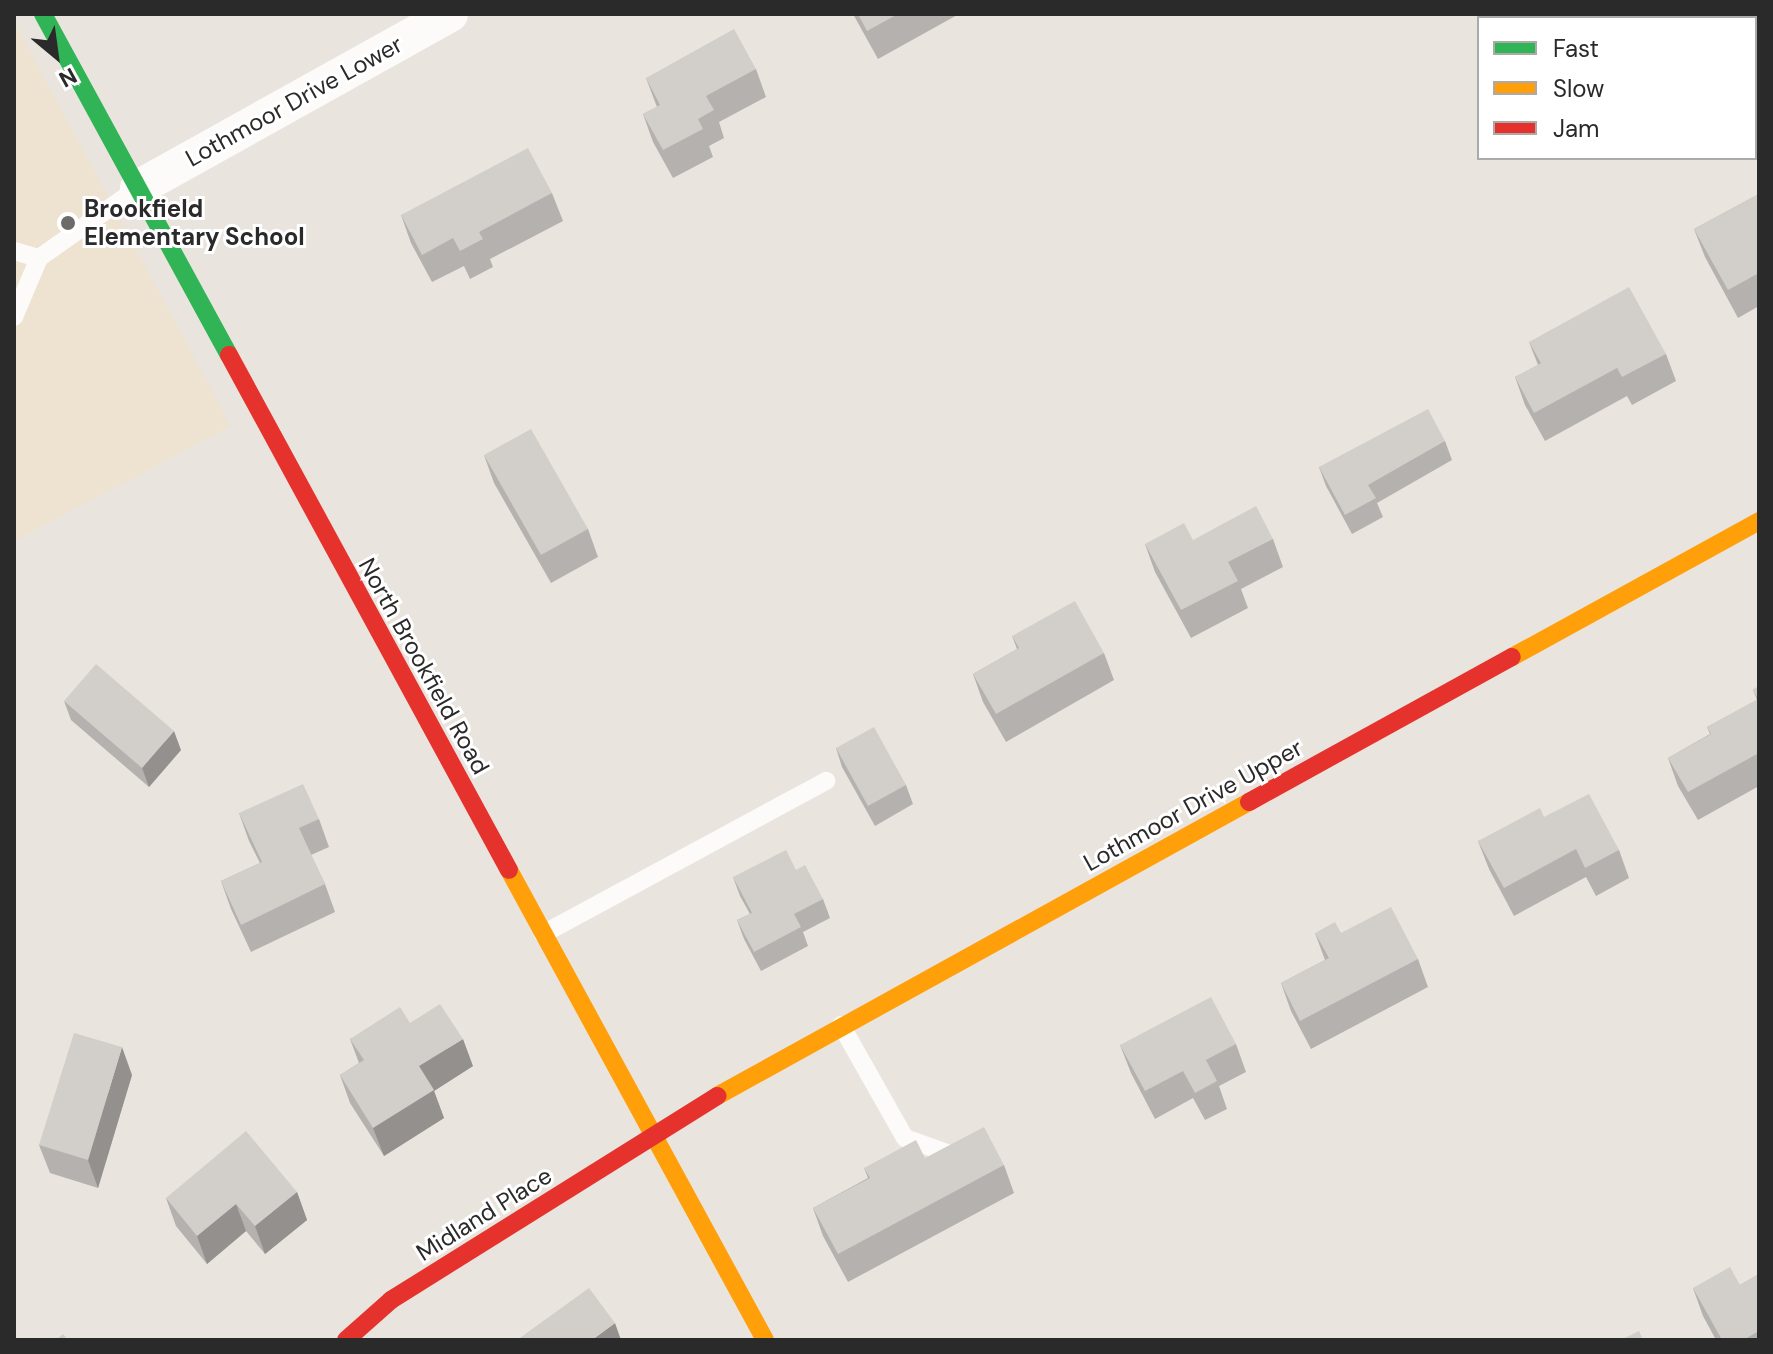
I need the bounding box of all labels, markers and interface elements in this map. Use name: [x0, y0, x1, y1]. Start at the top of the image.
north arrow: [16, 16, 96, 96]
legend: [1477, 16, 1757, 160]
street label: Lothmoor Drive Lower: [180, 29, 408, 173]
text: Fast: [1553, 33, 1599, 64]
text: N: [54, 61, 82, 94]
text: Slow: [1553, 73, 1604, 104]
text: Jam: [1553, 113, 1599, 144]
place label: Brookfield Elementary School: [84, 195, 305, 251]
marker: Brookfield Elementary School: [59, 214, 77, 232]
street label: North Brookfield Road: [353, 553, 495, 779]
street label: Lothmoor Drive Upper: [1079, 733, 1307, 877]
street label: Midland Place: [411, 1161, 557, 1267]

